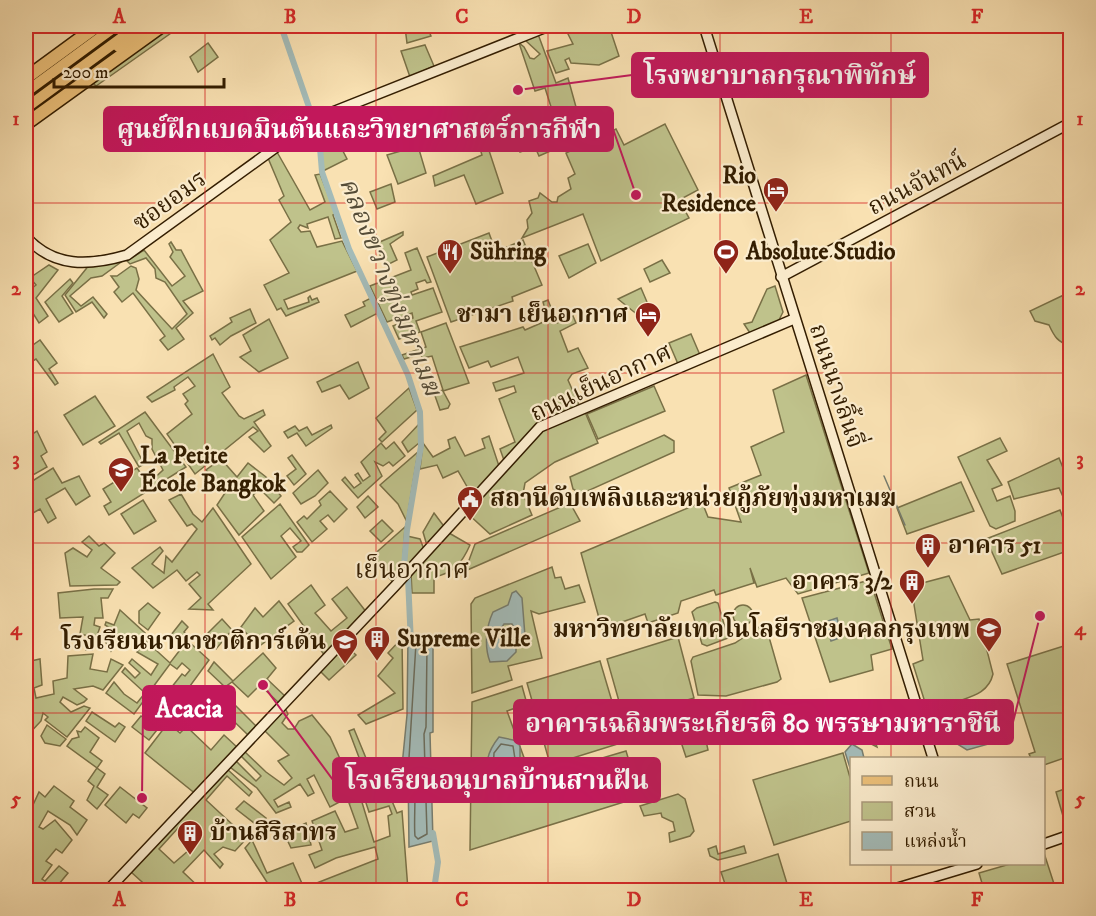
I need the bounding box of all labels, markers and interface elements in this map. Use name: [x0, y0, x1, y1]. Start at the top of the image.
text: A: [112, 5, 127, 30]
text: B: [284, 5, 296, 30]
text: C: [455, 5, 469, 30]
text: D: [627, 5, 642, 30]
text: E: [799, 5, 813, 30]
text: F: [971, 5, 984, 30]
scale bar: [54, 51, 224, 89]
callout: โรงพยาบาลกรุณาพิทักษ์: [632, 53, 928, 97]
text: โรงพยาบาลกรุณาพิทักษ์: [643, 57, 916, 93]
text: 200 m: [63, 62, 109, 84]
text: 1: [12, 107, 20, 132]
callout: ศูนย์ฝึกแบดมินตันและวิทยาศาสตร์การกีฬา: [104, 107, 613, 151]
text: 1: [1076, 107, 1084, 132]
text: ศูนย์ฝึกแบดมินตันและวิทยาศาสตร์การกีฬา: [117, 113, 601, 147]
street label: ถนนจันทน์: [862, 144, 971, 222]
place label: Rio Residence: [661, 161, 756, 219]
street label: ซอยอมร: [127, 164, 213, 238]
water label: คลองขวางทุ่งมหาเมฆ: [331, 173, 449, 402]
hotel icon: Rio Residence: [761, 175, 791, 213]
restaurant icon: Sühring: [435, 237, 465, 275]
place label: Sühring: [470, 237, 547, 267]
sports icon: Absolute Studio: [711, 237, 741, 275]
place label: Absolute Studio: [745, 237, 896, 267]
text: 2: [11, 277, 22, 302]
text: 2: [1075, 277, 1086, 302]
place label: ชามา เย็นอากาศ: [457, 300, 628, 330]
hotel icon: ชามา เย็นอากาศ: [633, 300, 663, 338]
street label: ถนนนางลิ้นจี่: [802, 319, 874, 452]
street label: ถนนเย็นอากาศ: [526, 337, 676, 429]
place label: La Petite École Bangkok: [140, 441, 287, 499]
text: 3: [12, 447, 20, 472]
text: 3: [1076, 447, 1084, 472]
school or university icon: La Petite École Bangkok: [106, 455, 136, 493]
public building icon: สถานีดับเพลิงและหน่วยกู้ภัยทุ่งมหาเมฆ: [455, 484, 485, 522]
place label: สถานีดับเพลิงและหน่วยกู้ภัยทุ่งมหาเมฆ: [490, 484, 896, 514]
building icon: อาคาร 51: [913, 531, 943, 569]
place label: อาคาร 51: [948, 531, 1042, 561]
district label: เย็นอากาศ: [354, 554, 470, 587]
place label: อาคาร 3/2: [792, 567, 893, 597]
building icon: อาคาร 3/2: [897, 567, 927, 605]
place label: มหาวิทยาลัยเทคโนโลยีราชมงคลกรุงเทพ: [553, 612, 970, 645]
school or university icon: มหาวิทยาลัยเทคโนโลยีราชมงคลกรุงเทพ: [974, 615, 1004, 653]
text: 4: [10, 617, 23, 642]
text: 4: [1074, 617, 1087, 642]
place label: โรงเรียนนานาชาติการ์เด้น: [60, 624, 326, 657]
building icon: Supreme Ville: [362, 624, 392, 662]
place label: Supreme Ville: [397, 624, 531, 654]
school or university icon: โรงเรียนนานาชาติการ์เด้น: [330, 627, 360, 665]
callout: Acacia: [143, 686, 235, 730]
text: Acacia: [154, 693, 224, 726]
callout: อาคารเฉลิมพระเกียรติ 80 พรรษามหาราชินี: [514, 700, 1013, 744]
text: อาคารเฉลิมพระเกียรติ 80 พรรษามหาราชินี: [525, 708, 1001, 741]
legend: [850, 757, 1045, 865]
callout: โรงเรียนอนุบาลบ้านสานฝัน: [333, 758, 660, 802]
text: โรงเรียนอนุบาลบ้านสานฝัน: [344, 762, 649, 798]
text: ถนน: [904, 771, 939, 793]
text: 5: [10, 787, 21, 812]
text: 5: [1074, 787, 1085, 812]
text: สวน: [904, 801, 936, 823]
building icon: บ้านสิริสาทร: [175, 818, 205, 856]
place label: บ้านสิริสาทร: [210, 818, 337, 848]
text: แหล่งน้ำ: [904, 827, 967, 853]
text: A: [112, 888, 127, 913]
text: B: [284, 888, 296, 913]
text: C: [455, 888, 469, 913]
text: D: [627, 888, 642, 913]
text: E: [799, 888, 813, 913]
text: F: [971, 888, 984, 913]

